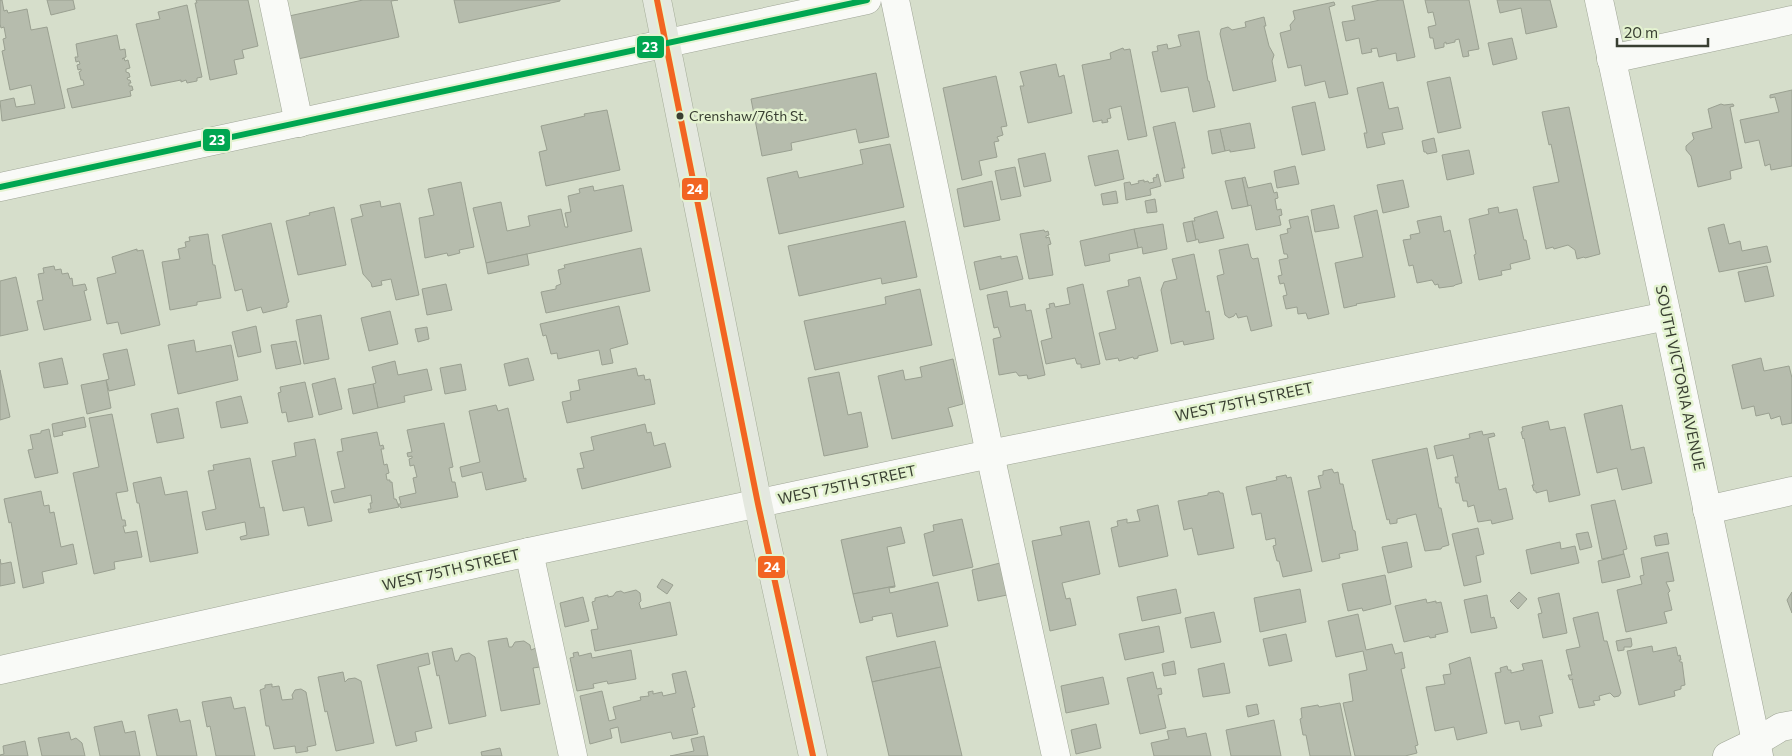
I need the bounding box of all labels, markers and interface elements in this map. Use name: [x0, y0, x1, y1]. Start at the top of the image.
scale bar: [1617, 15, 1708, 47]
text: 20 m: [1624, 23, 1658, 41]
line badge: 23: [636, 35, 665, 59]
text: 23: [642, 38, 658, 55]
place label: Crenshaw/76th St.: [689, 107, 807, 124]
marker: Crenshaw/76th St.: [675, 111, 685, 121]
line badge: 23: [202, 128, 231, 152]
text: 23: [209, 131, 225, 148]
line badge: 24: [681, 177, 709, 201]
text: 24: [687, 180, 704, 197]
street label: SOUTH VICTORIA AVENUE: [1653, 283, 1709, 472]
street label: WEST 75TH STREET: [1173, 377, 1315, 424]
street label: WEST 75TH STREET: [776, 460, 918, 507]
street label: WEST 75TH STREET: [380, 544, 522, 594]
line badge: 24: [757, 555, 786, 579]
text: 24: [764, 558, 781, 575]

